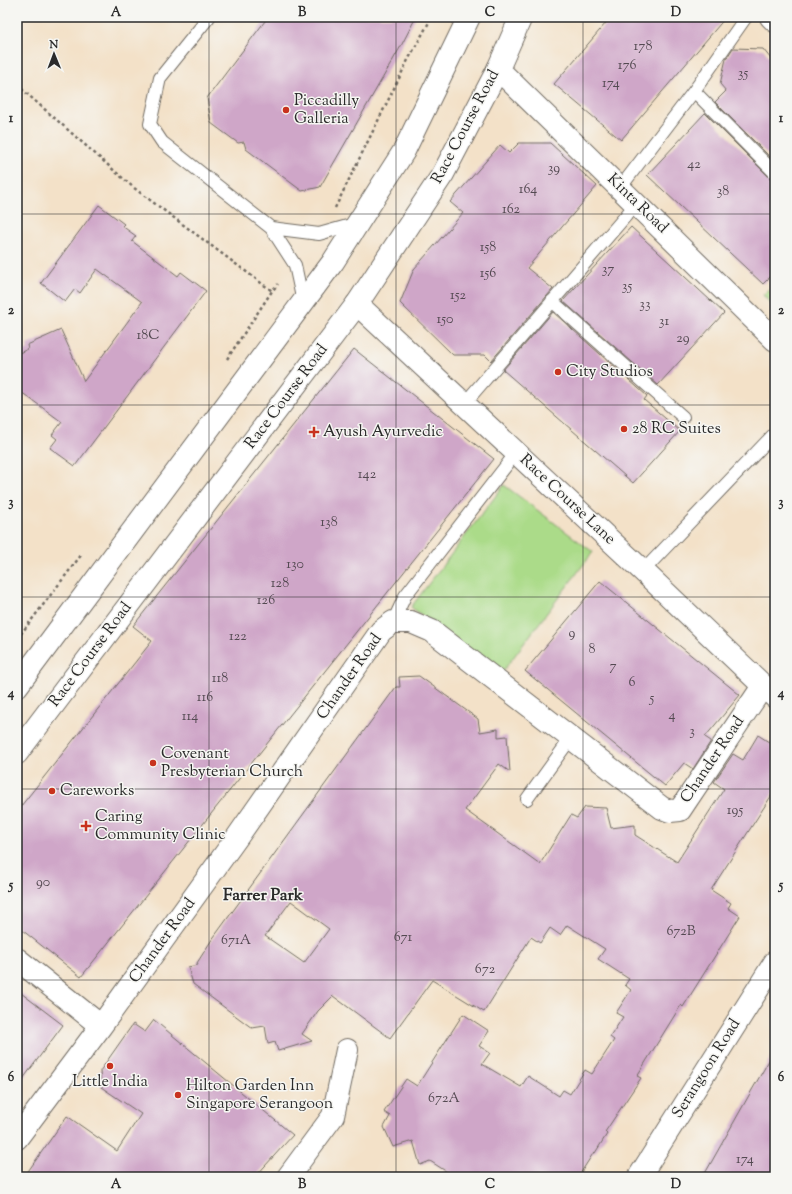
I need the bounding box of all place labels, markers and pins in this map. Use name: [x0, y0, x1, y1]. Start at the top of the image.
place label: Piccadilly Galleria: [294, 90, 359, 131]
marker: Piccadilly Galleria: [281, 105, 291, 115]
place label: City Studios: [566, 361, 653, 384]
marker: City Studios: [553, 367, 563, 377]
place label: 28 RC Suites: [632, 418, 721, 441]
place label: Ayush Ayurvedic: [323, 421, 443, 444]
marker: 28 RC Suites: [619, 424, 629, 434]
marker: Ayush Ayurvedic: [308, 426, 320, 438]
place label: Covenant Presbyterian Church: [161, 743, 304, 784]
marker: Covenant Presbyterian Church: [148, 758, 158, 768]
place label: Careworks: [60, 780, 134, 803]
marker: Careworks: [47, 786, 57, 796]
place label: Caring Community Clinic: [95, 806, 226, 847]
marker: Caring Community Clinic: [80, 820, 92, 832]
marker: Little India: [105, 1061, 115, 1071]
place label: Little India: [72, 1071, 148, 1094]
place label: Hilton Garden Inn Singapore Serangoon: [186, 1075, 334, 1116]
marker: Hilton Garden Inn Singapore Serangoon: [173, 1090, 183, 1100]

